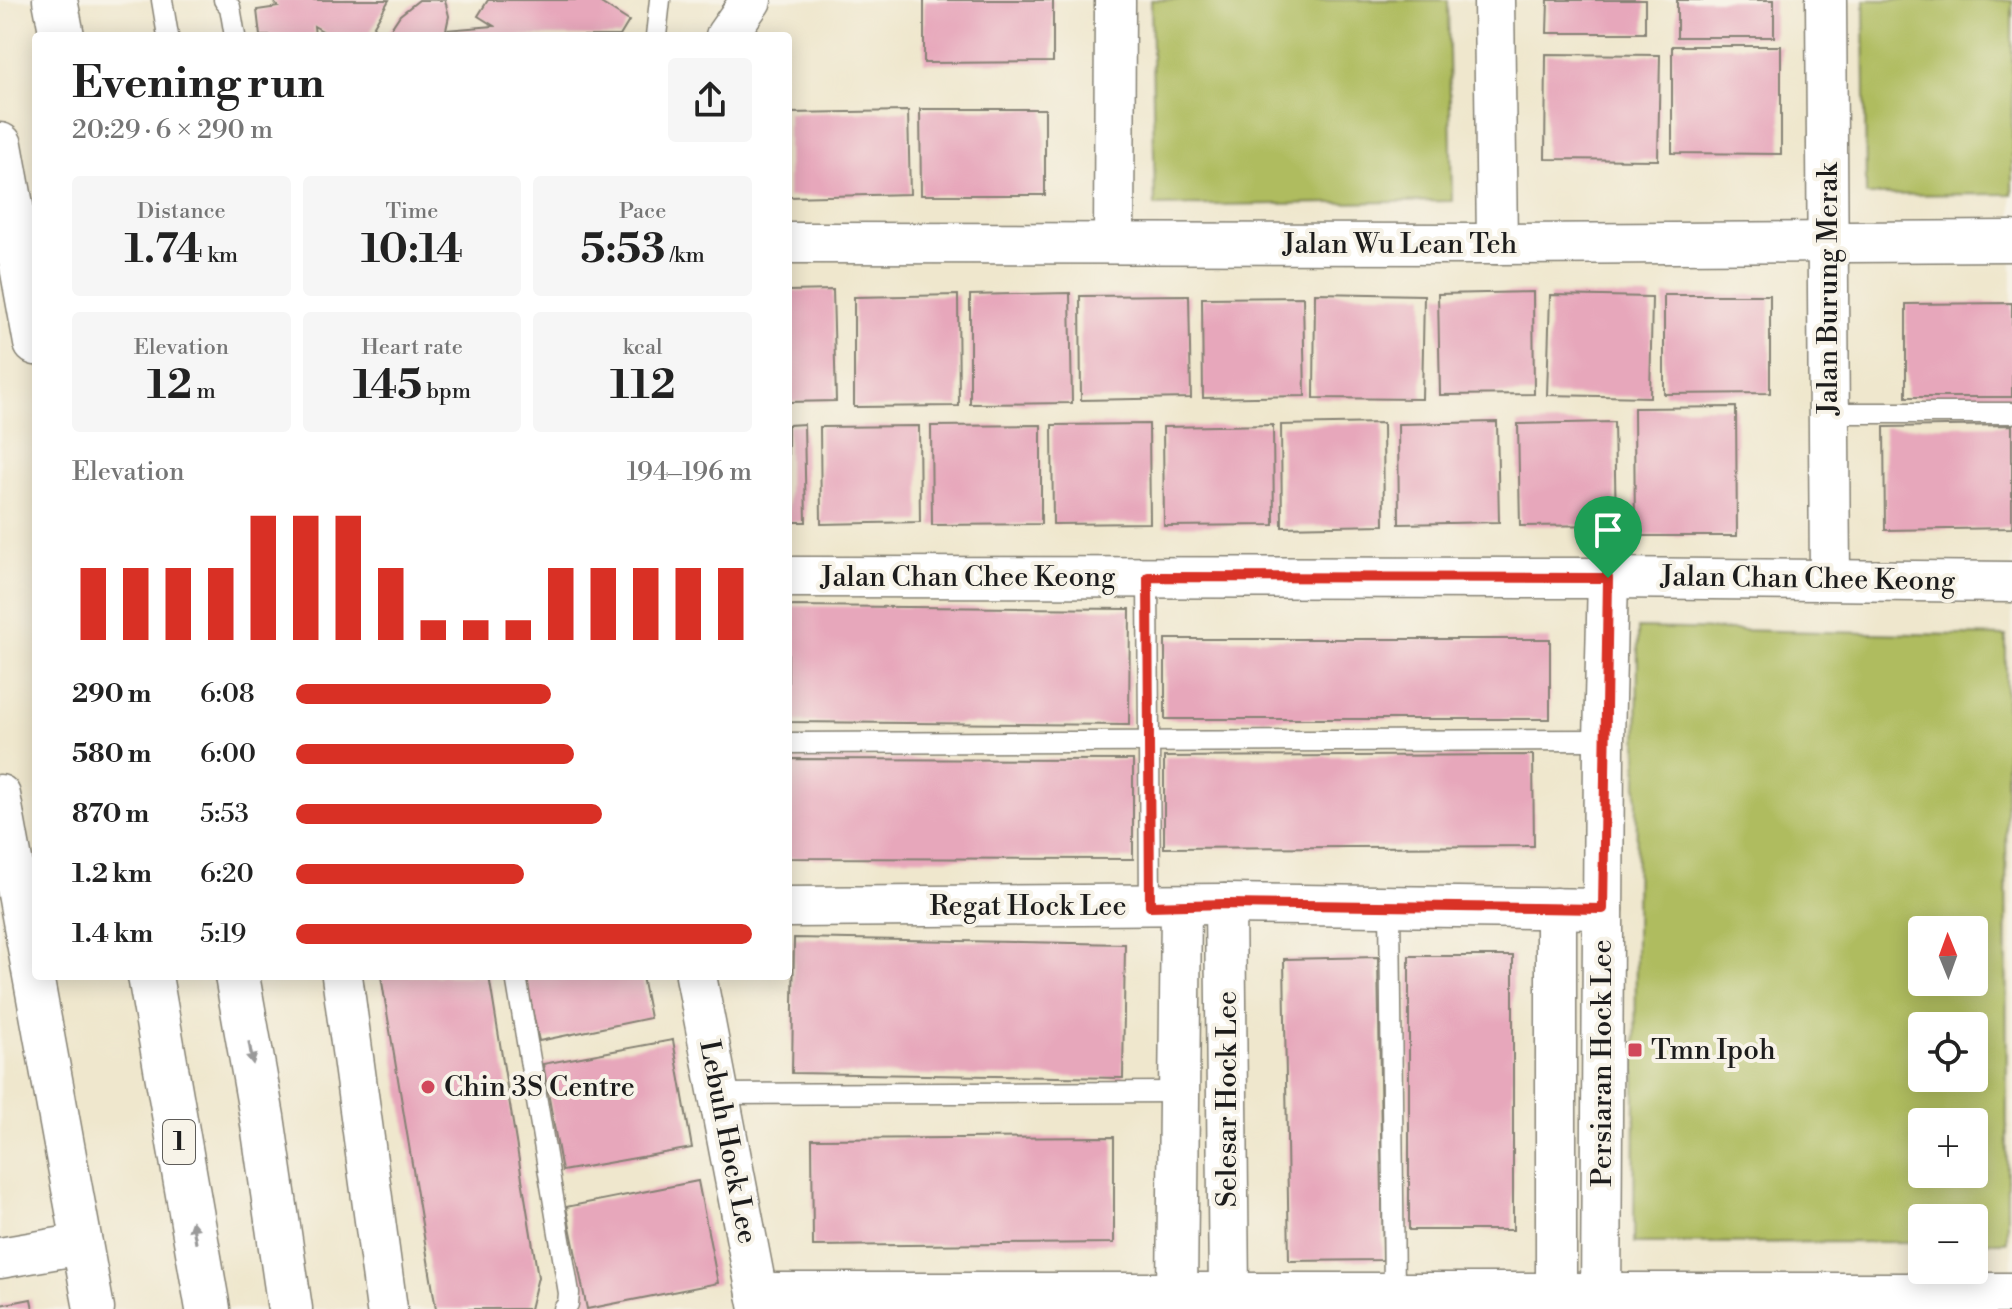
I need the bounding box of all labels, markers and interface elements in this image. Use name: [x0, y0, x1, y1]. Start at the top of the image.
text: Evening run: [72, 56, 325, 111]
button: share: [668, 58, 752, 142]
text: 20:29 · 6 × 290 m: [72, 114, 273, 146]
street label: Jalan Burung Merak: [1811, 162, 1846, 416]
text: Distance: [137, 198, 226, 225]
text: Time: [386, 198, 438, 225]
text: Pace: [619, 198, 666, 225]
text: 1.74: [125, 225, 203, 275]
text: 10:14: [361, 225, 463, 275]
text: 5:53: [581, 225, 665, 275]
street label: Jalan Wu Lean Teh: [1282, 227, 1518, 262]
text: km: [203, 242, 238, 269]
text: /km: [665, 242, 705, 269]
text: Elevation: [134, 334, 229, 361]
text: Heart rate: [361, 334, 463, 361]
text: kcal: [623, 334, 663, 361]
text: 12: [147, 361, 192, 411]
text: 145: [353, 361, 422, 411]
text: 112: [610, 361, 675, 411]
text: m: [192, 378, 216, 405]
text: bpm: [422, 378, 471, 405]
text: Elevation: [72, 456, 185, 488]
text: 194–196 m: [627, 456, 752, 488]
pin: [1574, 496, 1642, 578]
icon: arrive: [1586, 508, 1630, 552]
street label: Jalan Chan Chee Keong: [1659, 559, 1956, 599]
street label: Jalan Chan Chee Keong: [820, 560, 1116, 595]
text: 290 m: [72, 678, 151, 710]
text: 6:08: [200, 678, 255, 710]
text: 580 m: [72, 738, 151, 770]
text: 6:00: [200, 738, 256, 770]
text: 870 m: [72, 798, 149, 830]
text: 5:53: [200, 798, 249, 830]
text: 1.2 km: [72, 858, 152, 890]
text: 6:20: [200, 858, 254, 890]
street label: Regat Hock Lee: [929, 889, 1127, 924]
north arrow: [1908, 916, 1988, 996]
map controls: [1908, 916, 1988, 1284]
text: 1.4 km: [72, 918, 153, 950]
text: 5:19: [200, 918, 246, 950]
street label: Persiaran Hock Lee: [1585, 939, 1620, 1187]
street label: Selesar Hock Lee: [1210, 991, 1245, 1207]
button: locate: [1908, 1012, 1988, 1092]
place label: Tmn Ipoh: [1651, 1033, 1776, 1068]
street label: Lebuh Hock Lee: [691, 1037, 765, 1247]
one-way arrow: [245, 1041, 257, 1066]
marker: Tmn Ipoh: [1626, 1041, 1644, 1059]
place label: Chin 3S Centre: [444, 1070, 635, 1105]
marker: Chin 3S Centre: [419, 1078, 437, 1096]
button: +: [1908, 1108, 1988, 1188]
road number: 1: [163, 1120, 195, 1164]
button: −: [1908, 1204, 1988, 1284]
one-way arrow: [188, 1219, 200, 1244]

